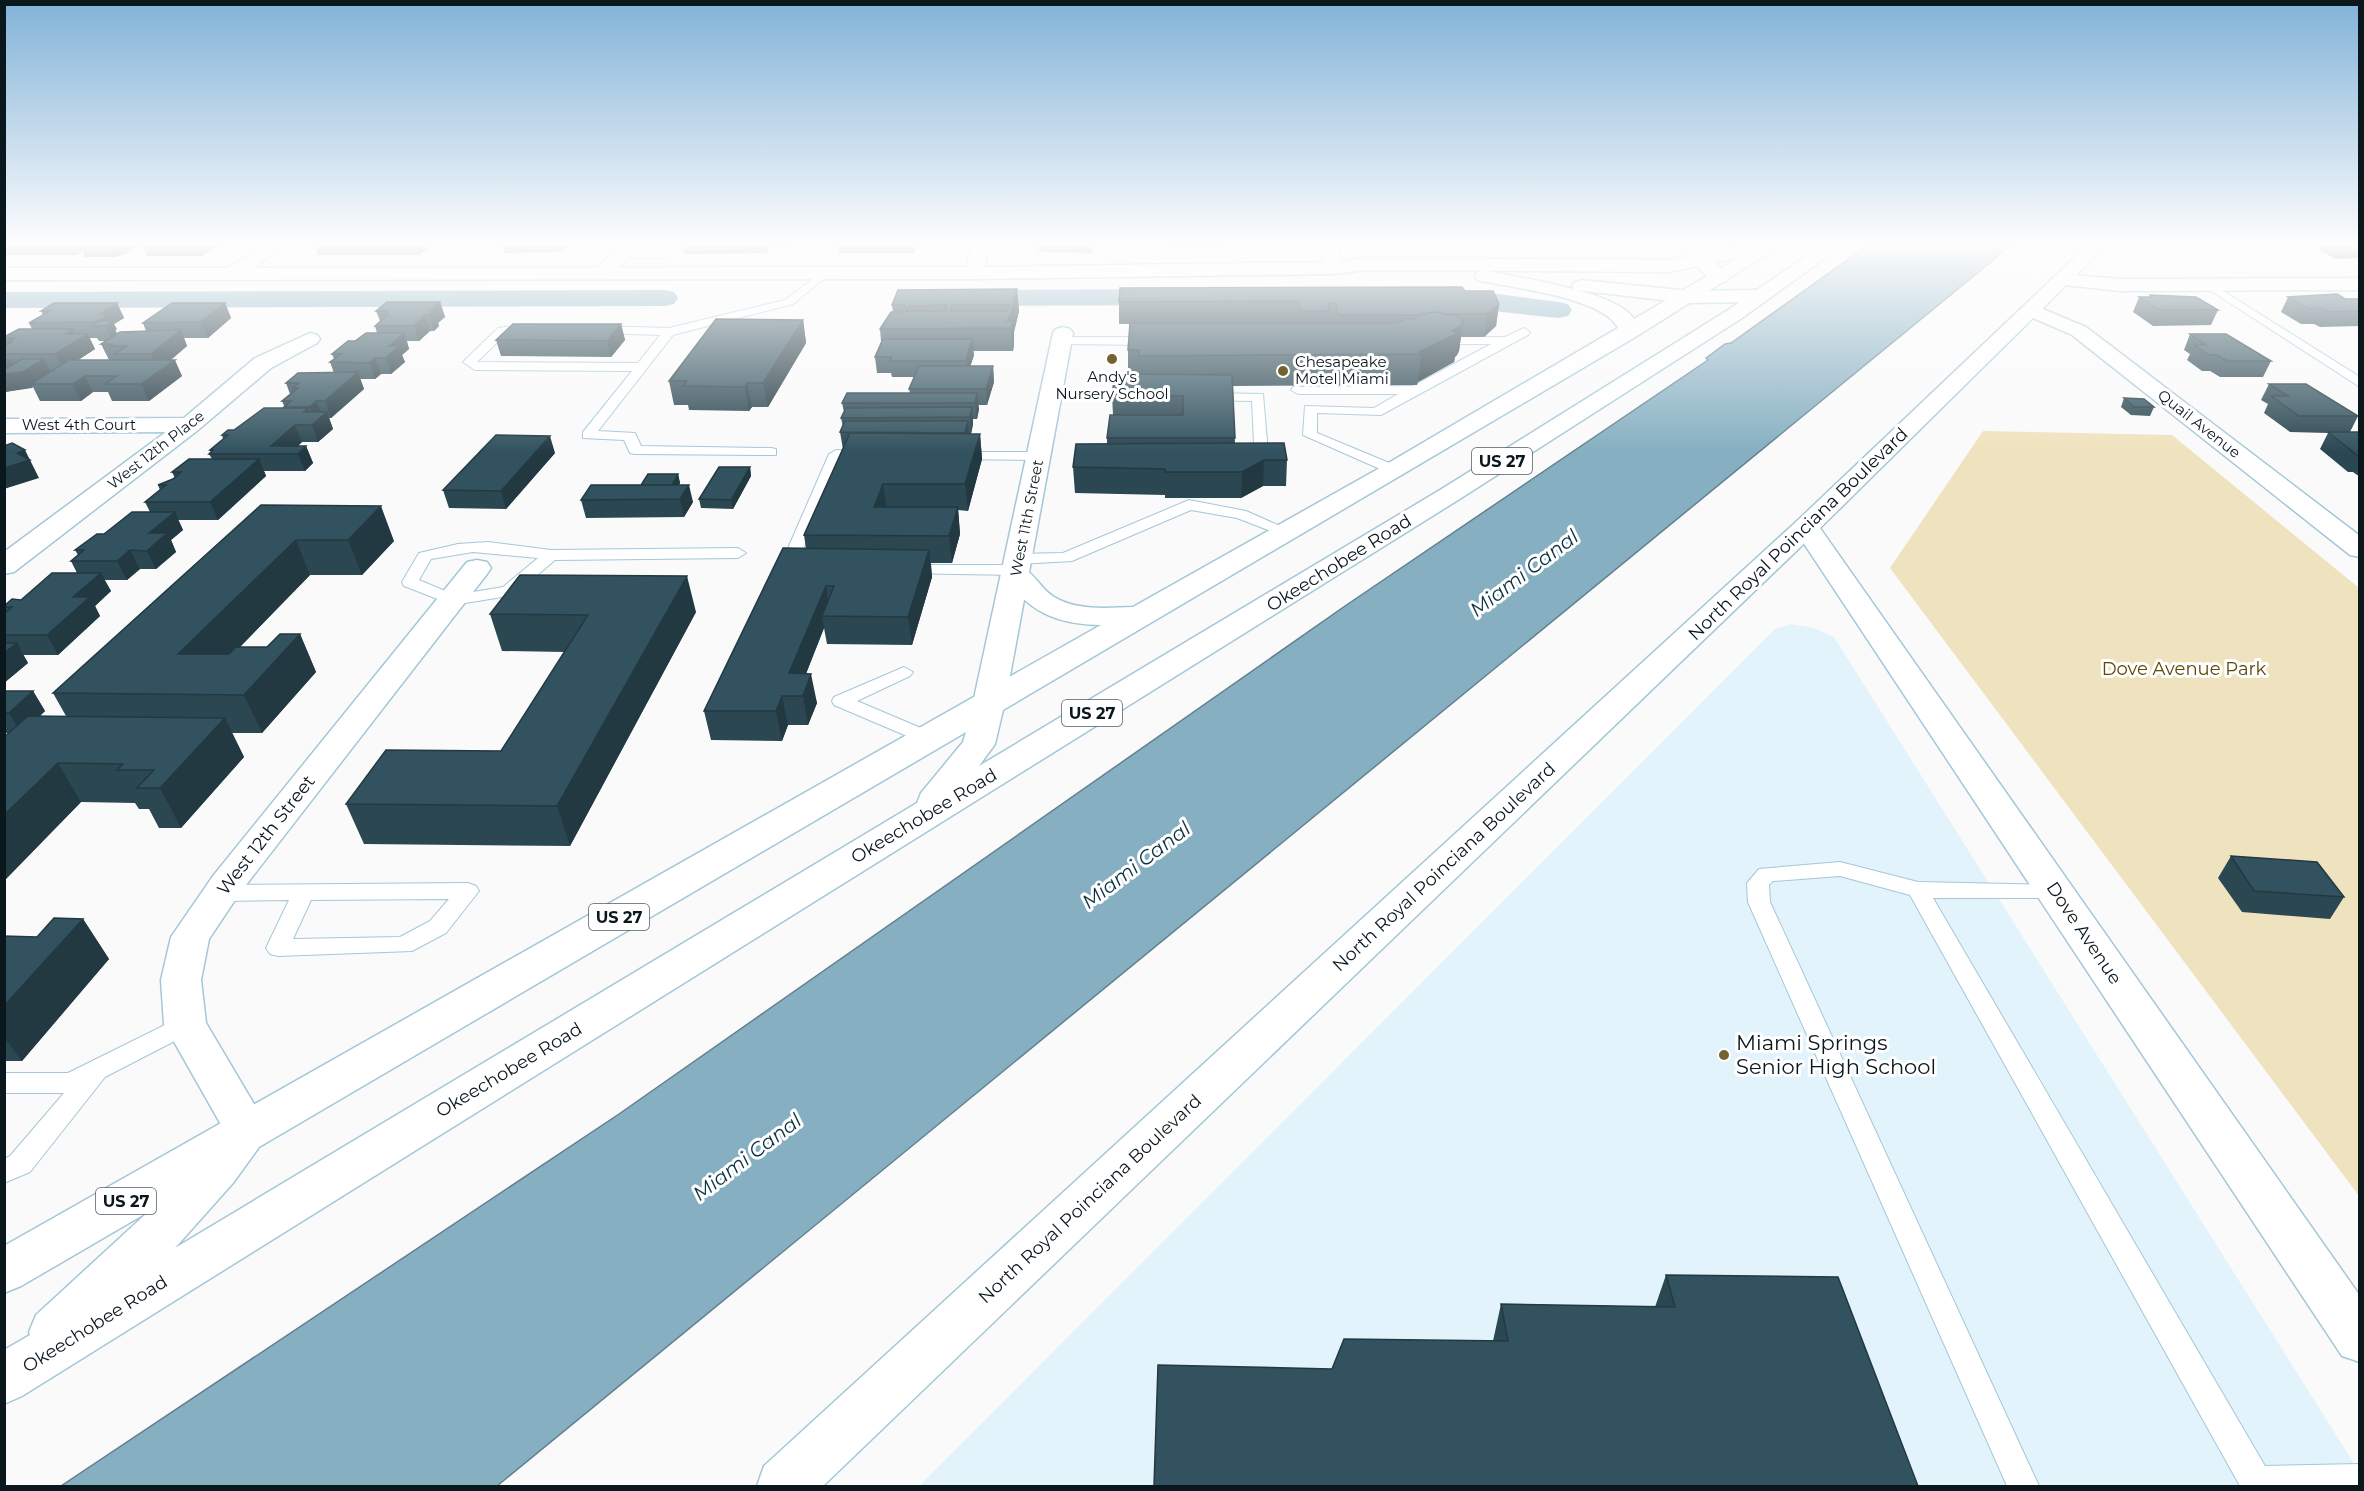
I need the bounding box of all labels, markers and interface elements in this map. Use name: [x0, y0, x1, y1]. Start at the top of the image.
marker: Andy's Nursery School: [1105, 352, 1119, 366]
place label: Chesapeake Motel Miami: [1295, 352, 1389, 388]
marker: Chesapeake Motel Miami: [1276, 364, 1290, 378]
place label: Andy's Nursery School: [1055, 367, 1169, 403]
street label: Quail Avenue: [2154, 385, 2245, 462]
street label: West 12th Place: [104, 406, 208, 493]
street label: West 4th Court: [22, 415, 136, 434]
street label: North Royal Poinciana Boulevard: [1684, 423, 1912, 645]
road number: US 27: [1472, 448, 1532, 474]
street label: West 11th Street: [1006, 458, 1047, 578]
street label: Okeechobee Road: [1263, 510, 1415, 616]
water label: Miami Canal: [1465, 524, 1584, 622]
park label: Dove Avenue Park: [2102, 658, 2267, 680]
road number: US 27: [1062, 700, 1122, 726]
street label: North Royal Poinciana Boulevard: [1328, 758, 1560, 976]
street label: Okeechobee Road: [847, 764, 1001, 868]
street label: West 12th Street: [212, 771, 320, 899]
water label: Miami Canal: [1077, 816, 1196, 914]
street label: Dove Avenue: [2042, 878, 2126, 989]
road number: US 27: [589, 904, 649, 930]
street label: Okeechobee Road: [432, 1018, 586, 1122]
place label: Miami Springs Senior High School: [1736, 1030, 1936, 1079]
marker: Miami Springs Senior High School: [1717, 1048, 1731, 1062]
street label: North Royal Poinciana Boulevard: [974, 1090, 1206, 1308]
water label: Miami Canal: [688, 1108, 807, 1206]
road number: US 27: [96, 1188, 156, 1214]
street label: Okeechobee Road: [19, 1271, 171, 1377]

